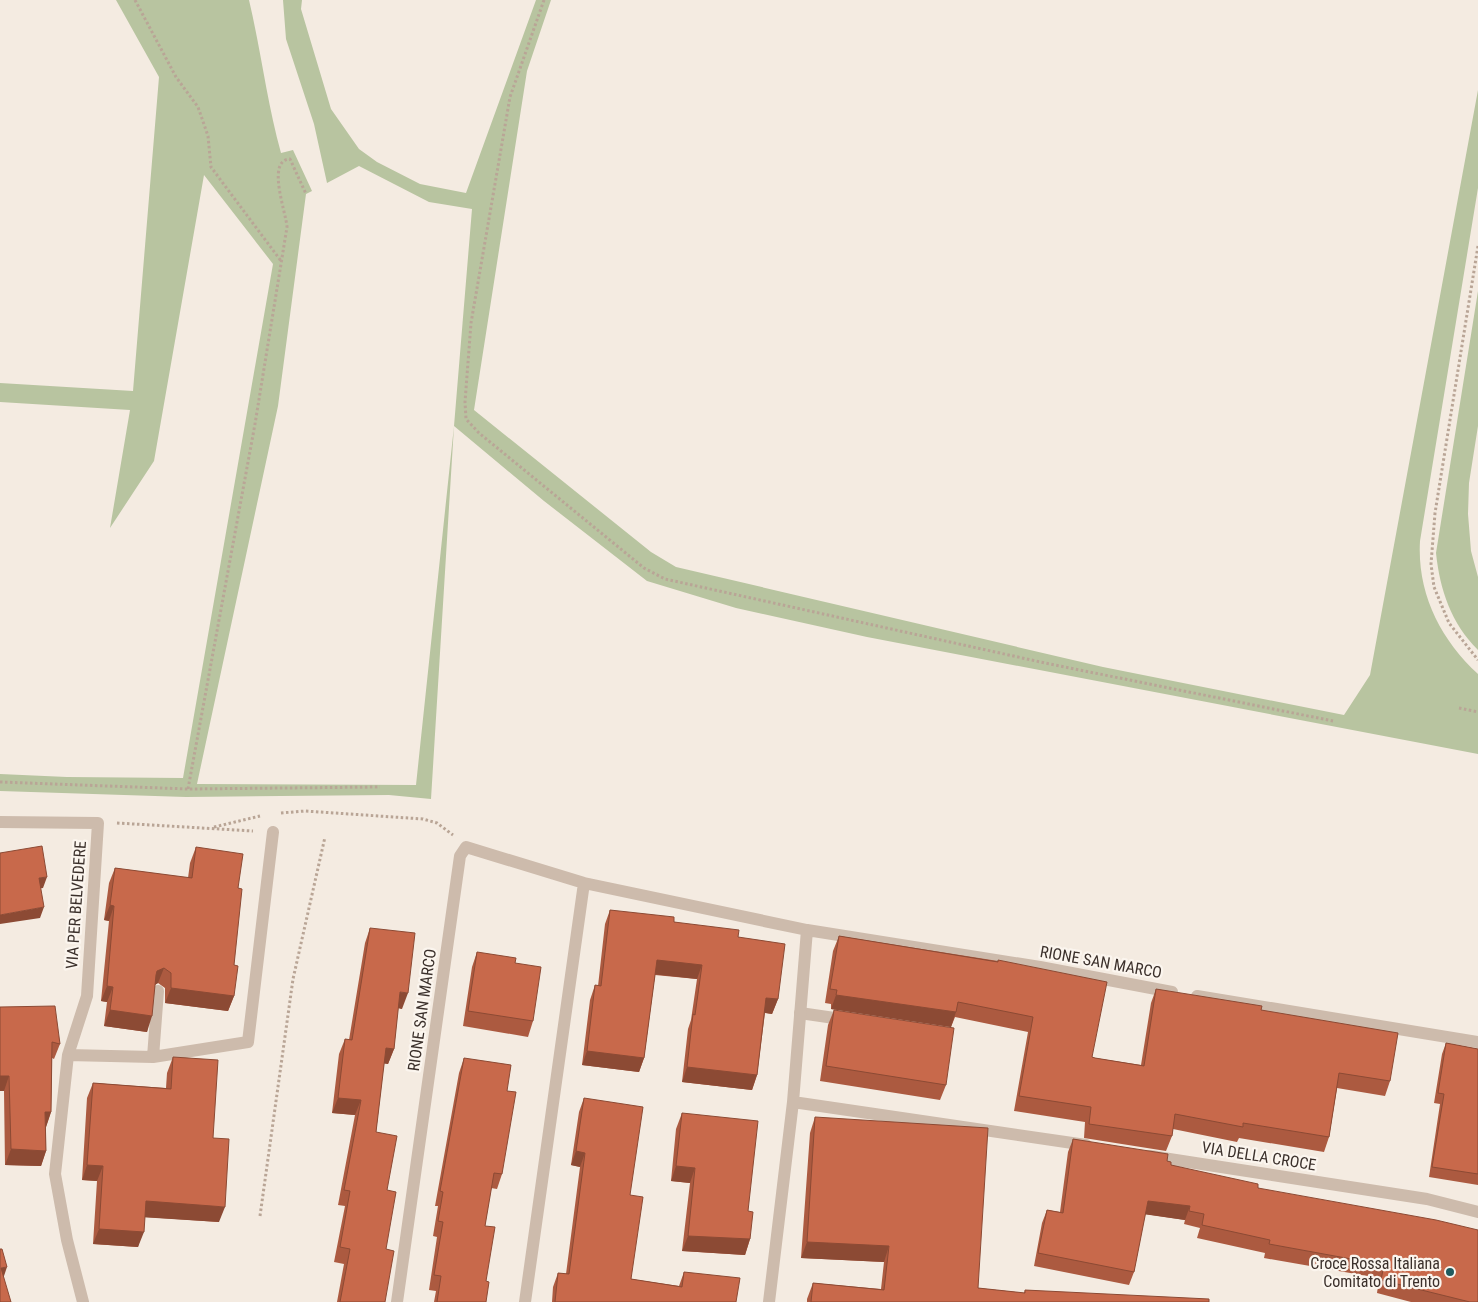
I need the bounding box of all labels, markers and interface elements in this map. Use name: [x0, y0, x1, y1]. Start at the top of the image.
street label: VIA PER BELVEDERE: [62, 840, 90, 970]
street label: RIONE SAN MARCO: [1039, 942, 1163, 982]
street label: RIONE SAN MARCO: [404, 948, 440, 1072]
street label: VIA DELLA CROCE: [1200, 1138, 1318, 1174]
place label: Croce Rossa Italiana Comitato di Trento: [1310, 1254, 1440, 1291]
marker: Croce Rossa Italiana Comitato di Trento: [1444, 1266, 1456, 1278]

